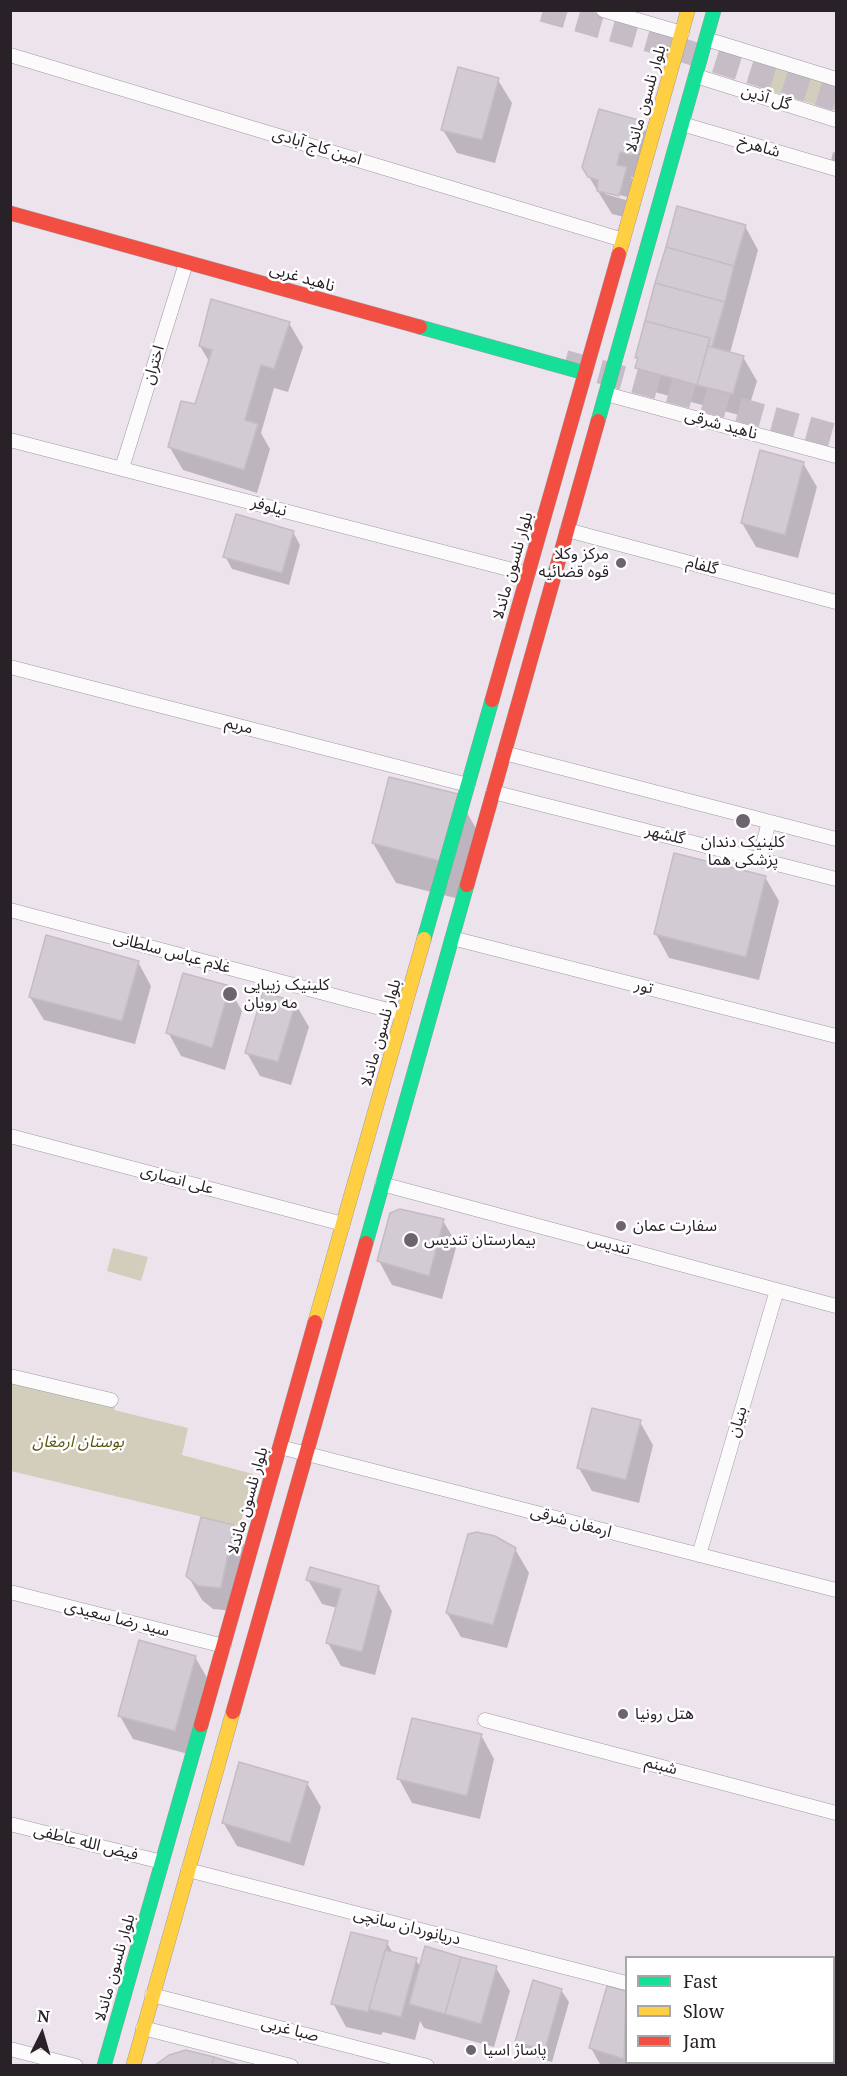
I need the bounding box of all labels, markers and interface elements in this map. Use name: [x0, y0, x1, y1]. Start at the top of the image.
street label: بلوار نلسون ماندلا: [621, 43, 671, 155]
street label: گل آذین: [739, 81, 793, 115]
street label: امین کاج آبادی: [270, 124, 364, 170]
street label: شاهرخ: [736, 132, 782, 162]
street label: ناهید غربی: [267, 260, 337, 296]
street label: اختران: [139, 343, 169, 387]
street label: ناهید شرقی: [683, 406, 759, 444]
street label: نیلوفر: [249, 493, 289, 521]
street label: بلوار نلسون ماندلا: [488, 510, 538, 622]
place label: مرکز وکلا قوه قضائیه: [539, 544, 609, 582]
street label: گلفام: [684, 553, 720, 579]
marker: مرکز وکلا قوه قضائیه: [614, 556, 628, 570]
street label: مریم: [223, 713, 255, 739]
marker: کلینیک دندان پزشکی هما: [734, 812, 752, 830]
street label: گلشهر: [644, 821, 686, 849]
place label: کلینیک دندان پزشکی هما: [701, 832, 785, 870]
street label: غلام عباس سلطانی: [111, 928, 233, 978]
place label: کلینیک زیبایی مه رویان: [244, 975, 329, 1013]
street label: تور: [633, 975, 655, 999]
street label: بلوار نلسون ماندلا: [356, 977, 406, 1089]
marker: کلینیک زیبایی مه رویان: [221, 985, 239, 1003]
street label: علی انصاری: [138, 1161, 216, 1199]
place label: سفارت عمان: [633, 1216, 717, 1236]
marker: سفارت عمان: [614, 1219, 628, 1233]
place label: بیمارستان تندیس: [424, 1230, 536, 1250]
street label: تندیس: [585, 1230, 633, 1260]
marker: بیمارستان تندیس: [402, 1231, 420, 1249]
street label: بنیان: [724, 1404, 752, 1440]
park label: بوستان ارمغان: [32, 1432, 124, 1452]
street label: بلوار نلسون ماندلا: [223, 1445, 273, 1557]
street label: ارمغان شرقی: [528, 1502, 614, 1542]
street label: سید رضا سعیدی: [63, 1597, 171, 1641]
place label: هتل رونیا: [635, 1704, 694, 1724]
marker: هتل رونیا: [616, 1707, 630, 1721]
street label: شبنم: [643, 1753, 679, 1779]
street label: فیض الله عاطفی: [32, 1821, 140, 1865]
street label: دریانوردان سانچی: [351, 1904, 463, 1950]
street label: بلوار نلسون ماندلا: [90, 1912, 140, 2024]
legend: [625, 1956, 835, 2064]
text: Fast: [683, 1969, 718, 1993]
text: Slow: [683, 1999, 724, 2023]
north arrow: [12, 2004, 72, 2064]
text: N: [36, 2005, 51, 2028]
street label: صبا غربی: [259, 2014, 321, 2046]
text: Jam: [683, 2029, 717, 2053]
place label: پاساژ اسیا: [483, 2040, 547, 2060]
marker: پاساژ اسیا: [464, 2043, 478, 2057]

